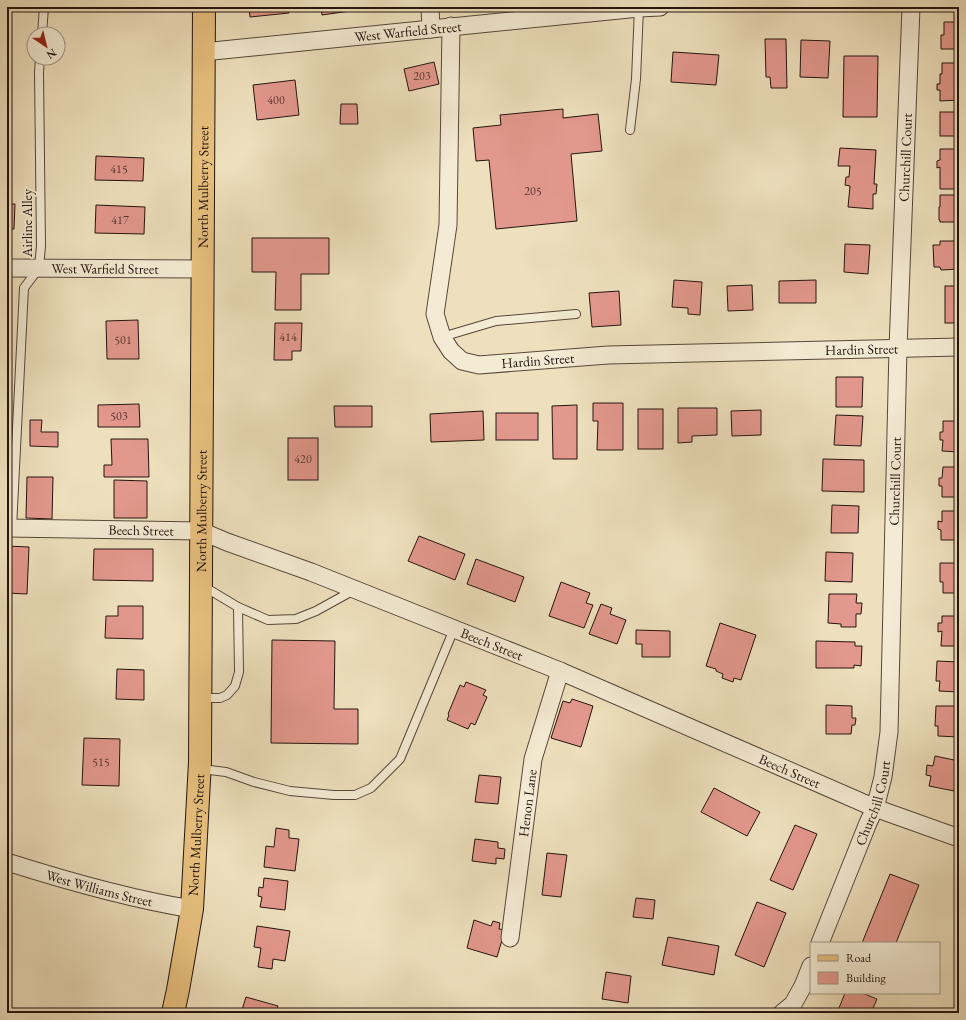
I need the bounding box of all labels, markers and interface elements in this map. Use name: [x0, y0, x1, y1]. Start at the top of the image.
street label: West Warfield Street: [354, 17, 463, 46]
north arrow: [26, 26, 66, 66]
text: N: [44, 46, 59, 63]
house number: 203: [413, 68, 431, 84]
house number: 400: [267, 92, 285, 108]
street label: Churchill Court: [895, 112, 916, 202]
street label: North Mulberry Street: [194, 125, 212, 248]
house number: 415: [110, 161, 128, 177]
house number: 205: [524, 183, 542, 199]
street label: Airline Alley: [18, 188, 36, 258]
house number: 417: [111, 212, 129, 228]
street label: West Warfield Street: [51, 259, 159, 278]
house number: 414: [279, 329, 297, 345]
house number: 501: [114, 332, 132, 348]
street label: Hardin Street: [825, 339, 899, 359]
street label: Hardin Street: [501, 349, 576, 372]
house number: 503: [110, 408, 128, 424]
street label: Churchill Court: [885, 436, 905, 526]
street label: North Mulberry Street: [192, 449, 211, 572]
house number: 420: [294, 451, 312, 467]
street label: Beech Street: [108, 521, 174, 540]
street label: Beech Street: [458, 623, 526, 665]
street label: Beech Street: [756, 750, 824, 792]
house number: 515: [92, 754, 110, 770]
street label: Churchill Court: [851, 759, 894, 848]
street label: Henon Lane: [514, 768, 541, 838]
street label: North Mulberry Street: [184, 773, 208, 896]
street label: West Williams Street: [44, 866, 155, 911]
legend: [810, 942, 940, 994]
text: Road: [846, 950, 872, 966]
text: Building: [846, 970, 887, 986]

